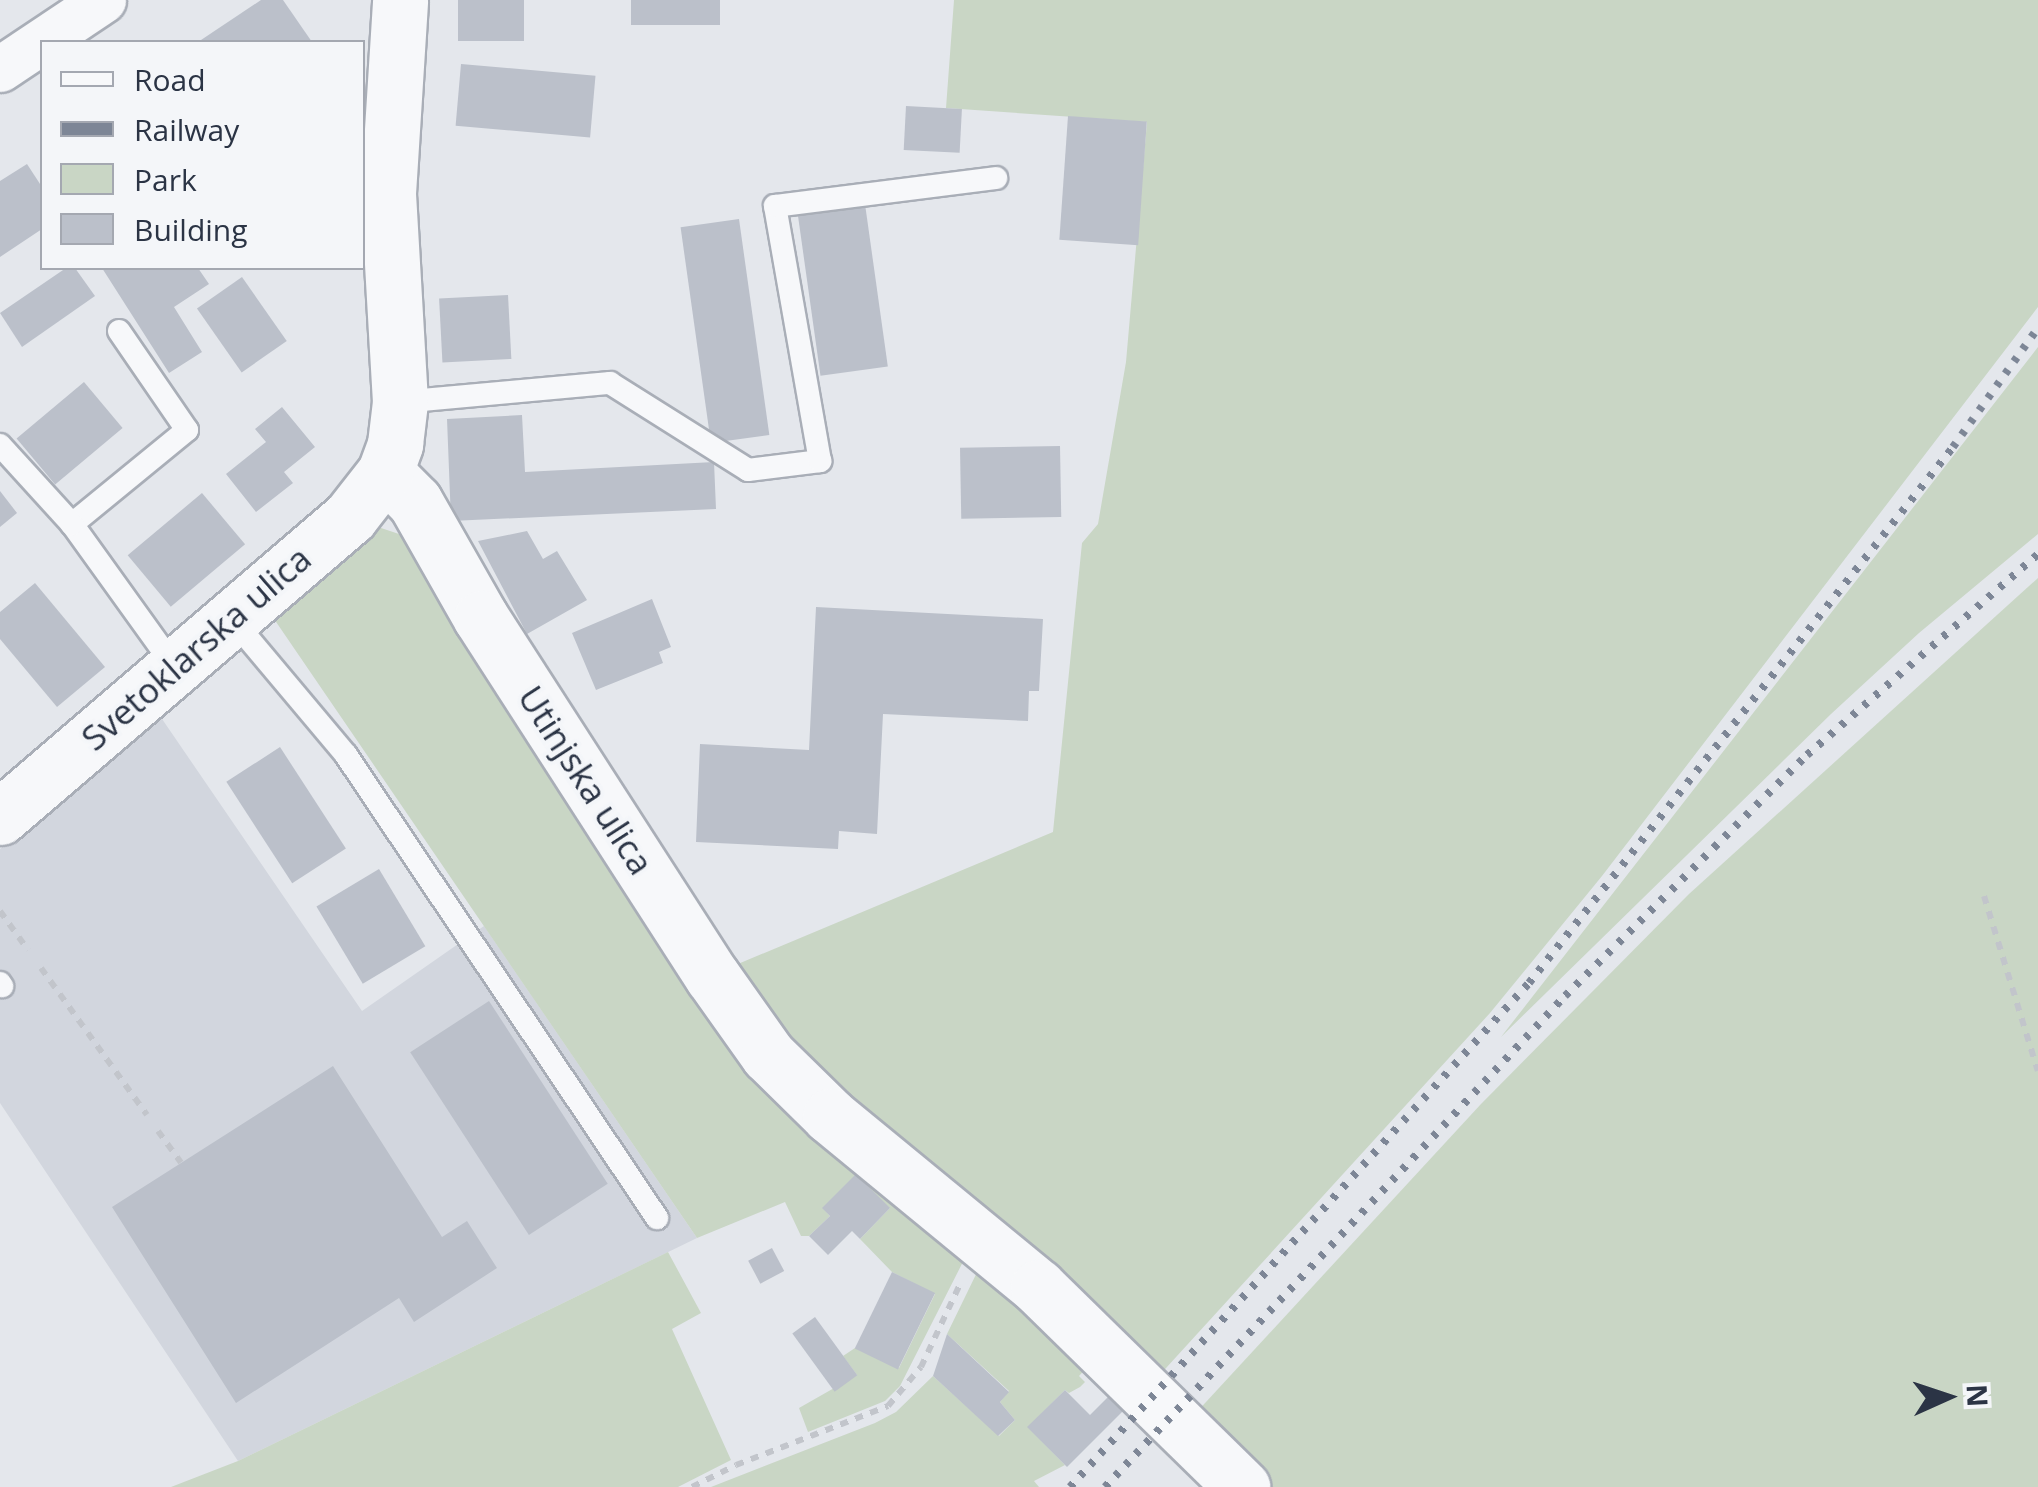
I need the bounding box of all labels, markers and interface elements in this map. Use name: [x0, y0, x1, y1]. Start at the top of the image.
legend: [40, 40, 365, 270]
text: Road: [134, 59, 206, 100]
text: Railway: [134, 109, 239, 150]
text: Park: [134, 159, 197, 200]
text: Building: [134, 209, 248, 250]
street label: Svetoklarska ulica: [73, 537, 319, 759]
street label: Utinjska ulica: [510, 678, 662, 882]
north arrow: [1898, 1347, 1998, 1447]
text: N: [1958, 1383, 1998, 1408]

